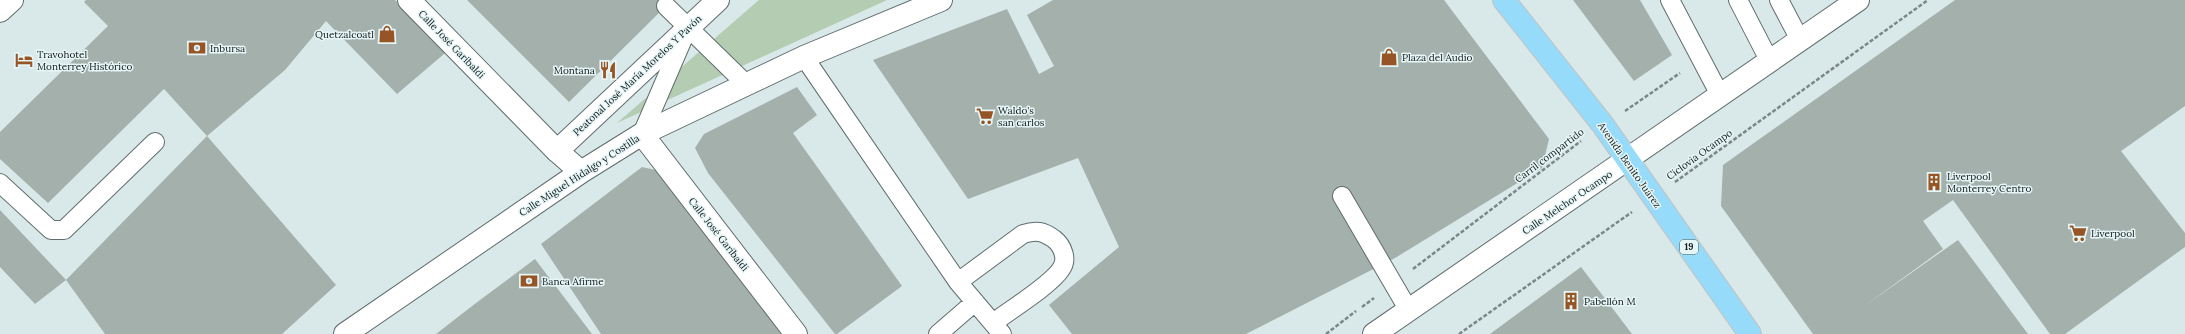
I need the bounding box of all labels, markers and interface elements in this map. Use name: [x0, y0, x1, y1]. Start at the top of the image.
street label: Calle José Garibaldi: [416, 7, 488, 81]
street label: Peatonal José María Morelos Y Pavón: [570, 12, 705, 139]
shop icon: Quetzalcoatl: [377, 24, 397, 44]
place label: Quetzalcoatl: [315, 28, 374, 41]
bank icon: Inbursa: [187, 38, 207, 58]
place label: Inbursa: [210, 42, 245, 55]
shop icon: Plaza del Audio: [1379, 47, 1399, 67]
place label: Travohotel Monterrey Histórico: [37, 48, 132, 73]
hotel icon: Travohotel Monterrey Histórico: [14, 50, 34, 70]
place label: Plaza del Audio: [1402, 51, 1473, 64]
restaurant icon: Montana: [598, 60, 618, 80]
place label: Montana: [554, 64, 595, 77]
place label: Waldo's san carlos: [998, 104, 1045, 129]
supermarket icon: Waldo's san carlos: [975, 106, 995, 126]
street label: Avenida Benito Juárez: [1594, 119, 1664, 211]
street label: Carril compartido: [1512, 125, 1587, 186]
street label: Ciclovia Ocampo: [1664, 126, 1735, 183]
street label: Calle Miguel Hidalgo y Costilla: [517, 132, 642, 219]
street label: Calle Melchor Ocampo: [1520, 167, 1615, 237]
place label: Liverpool Monterrey Centro: [1947, 170, 2032, 195]
building icon: Liverpool Monterrey Centro: [1924, 172, 1944, 192]
street label: Calle José Garibaldi: [686, 195, 752, 274]
supermarket icon: Liverpool: [2068, 223, 2088, 243]
place label: Liverpool: [2091, 227, 2135, 240]
road number: 19: [1680, 240, 1698, 254]
bank icon: Banca Afirme: [519, 271, 539, 291]
place label: Banca Afirme: [542, 275, 604, 288]
building icon: Pabellón M: [1561, 291, 1581, 311]
place label: Pabellón M: [1584, 295, 1636, 308]

